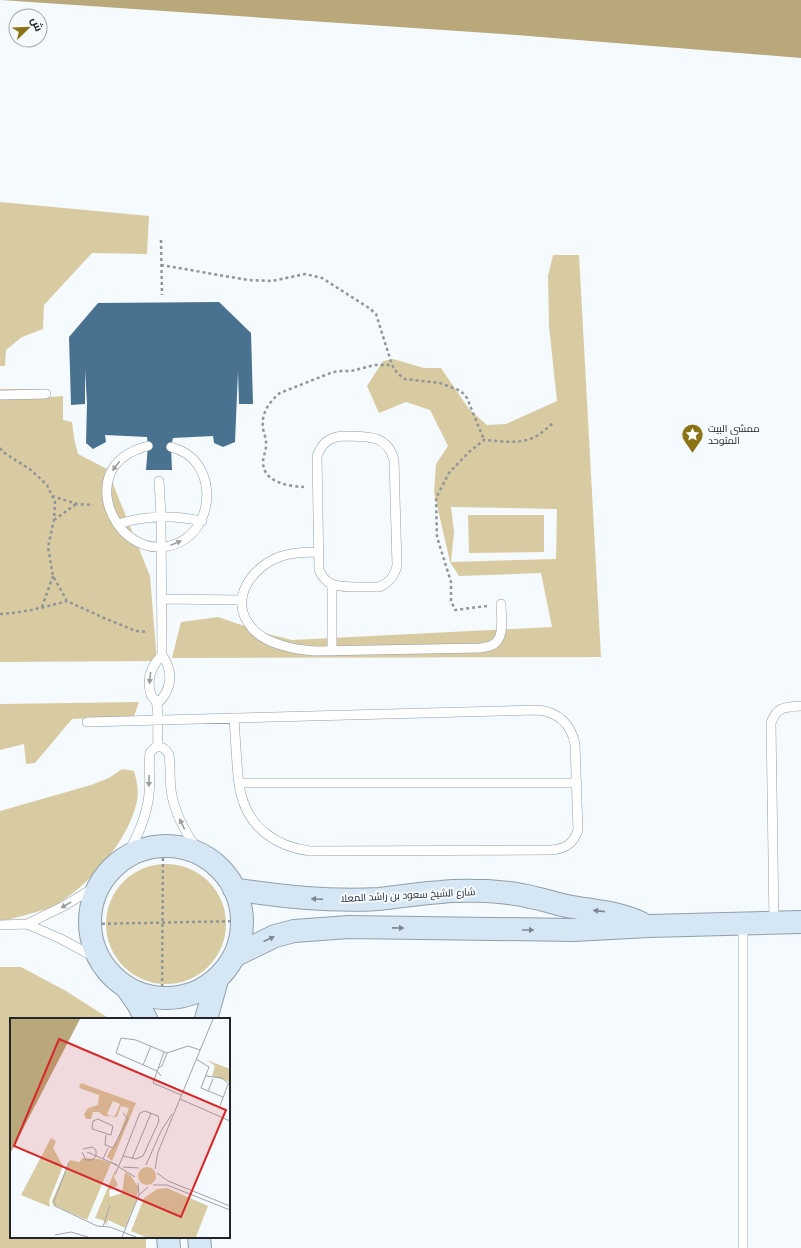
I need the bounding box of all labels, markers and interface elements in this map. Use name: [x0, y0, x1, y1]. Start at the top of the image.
north arrow: [8, 8, 48, 48]
text: ش: [28, 15, 46, 33]
place icon: ممشى البيت المتوحد: [680, 421, 706, 454]
place label: ممشى البيت المتوحد: [708, 422, 760, 447]
one-way arrow: [112, 460, 120, 471]
one-way arrow: [171, 540, 183, 546]
one-way arrow: [147, 672, 153, 684]
one-way arrow: [146, 775, 152, 788]
one-way arrow: [179, 818, 185, 829]
street label: شارع الشيخ سعود بن راشد المعلا: [340, 885, 476, 905]
one-way arrow: [310, 896, 323, 902]
one-way arrow: [60, 901, 72, 908]
one-way arrow: [593, 908, 605, 914]
one-way arrow: [392, 924, 404, 931]
one-way arrow: [522, 927, 535, 933]
one-way arrow: [263, 935, 275, 942]
inset map: [10, 1018, 230, 1238]

